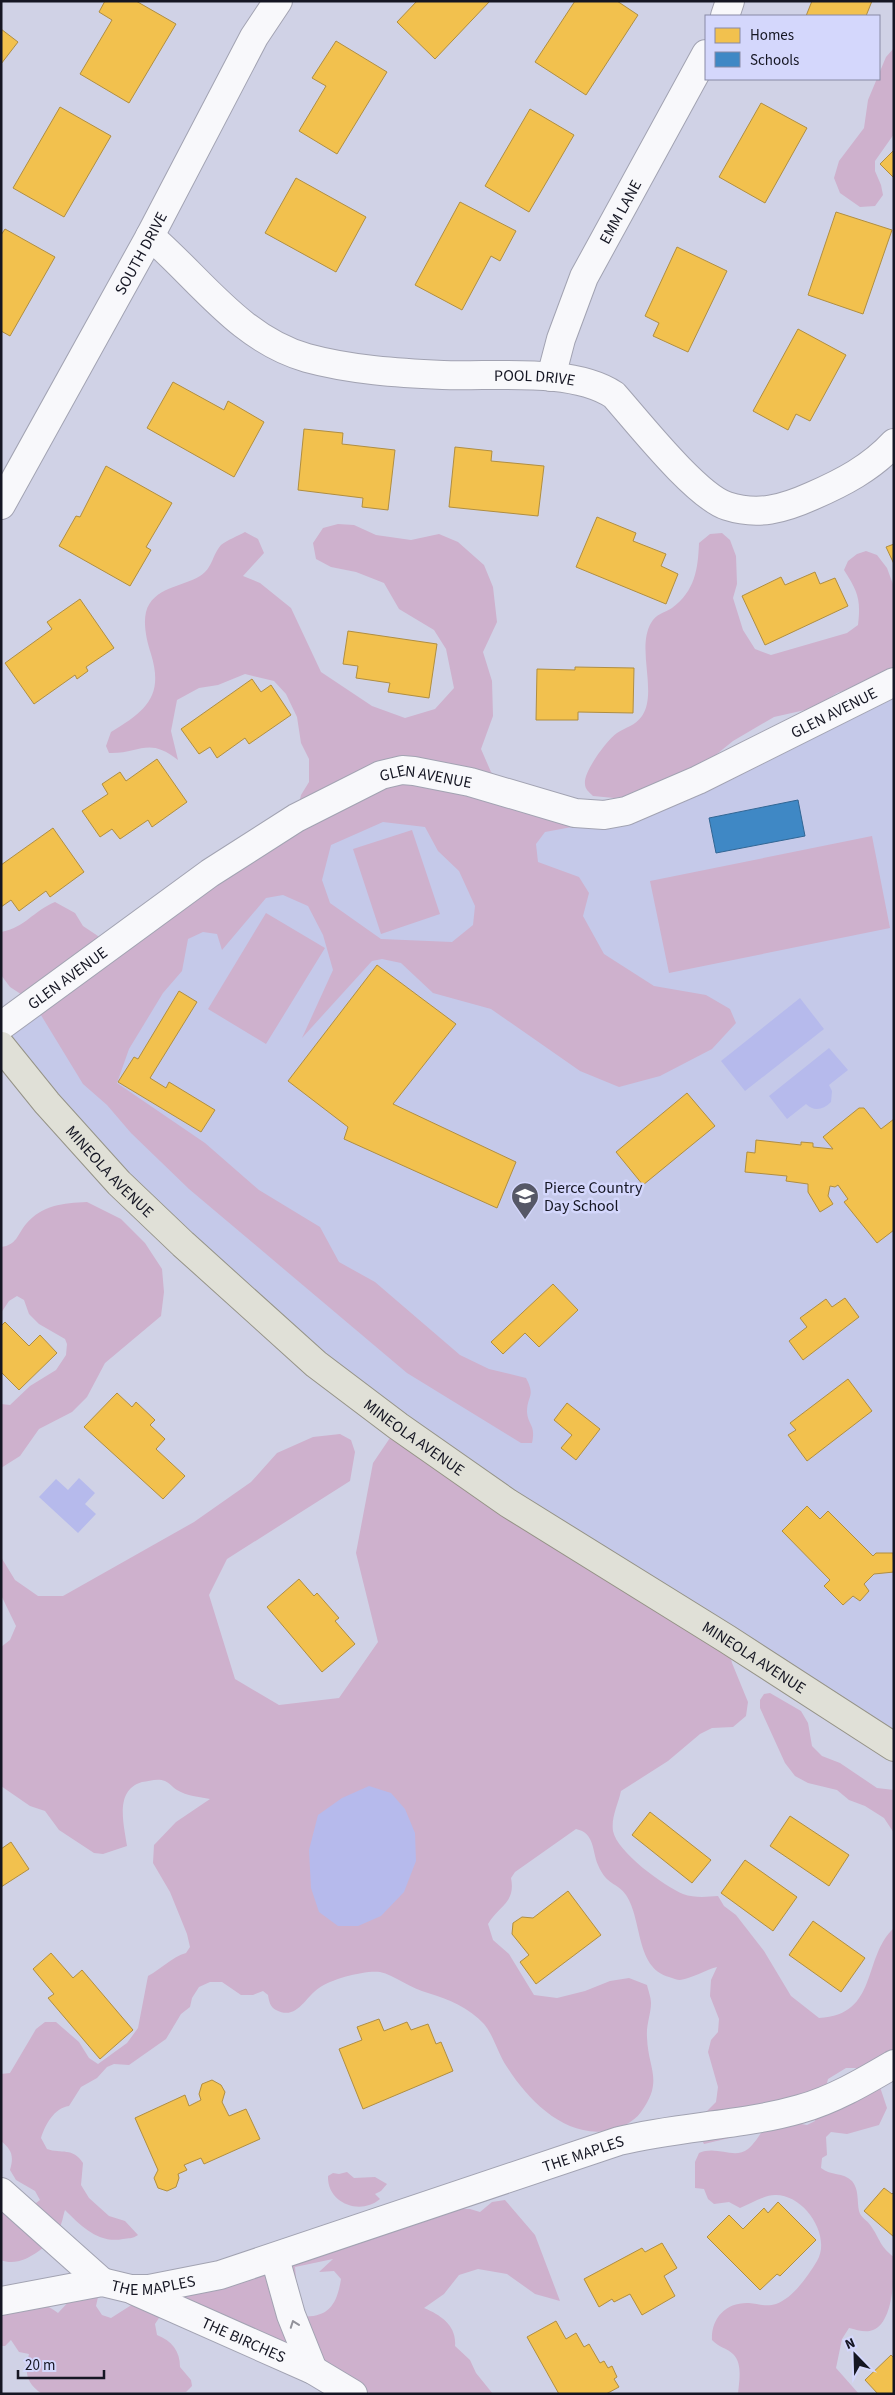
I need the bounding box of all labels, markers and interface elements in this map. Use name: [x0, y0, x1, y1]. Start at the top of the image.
legend: [705, 15, 880, 80]
text: Homes: [750, 25, 794, 46]
text: Schools: [750, 50, 799, 71]
street label: EMM LANE: [594, 176, 647, 248]
street label: SOUTH DRIVE: [110, 208, 173, 299]
street label: POOL DRIVE: [494, 365, 577, 392]
street label: GLEN AVENUE: [787, 682, 881, 744]
street label: GLEN AVENUE: [377, 760, 474, 794]
street label: GLEN AVENUE: [23, 942, 112, 1015]
street label: MINEOLA AVENUE: [60, 1121, 158, 1223]
place label: Pierce Country Day School: [544, 1177, 643, 1217]
school or university icon: Pierce Country Day School: [510, 1181, 540, 1220]
street label: MINEOLA AVENUE: [359, 1394, 469, 1481]
street label: MINEOLA AVENUE: [698, 1616, 810, 1699]
street label: THE MAPLES: [540, 2130, 626, 2178]
street label: THE MAPLES: [109, 2270, 197, 2301]
street label: THE BIRCHES: [198, 2312, 289, 2368]
one-way arrow: [290, 2321, 300, 2329]
north arrow: [830, 2330, 880, 2380]
text: N: [842, 2333, 859, 2355]
scale bar: [18, 2348, 104, 2380]
text: 20 m: [25, 2355, 55, 2376]

